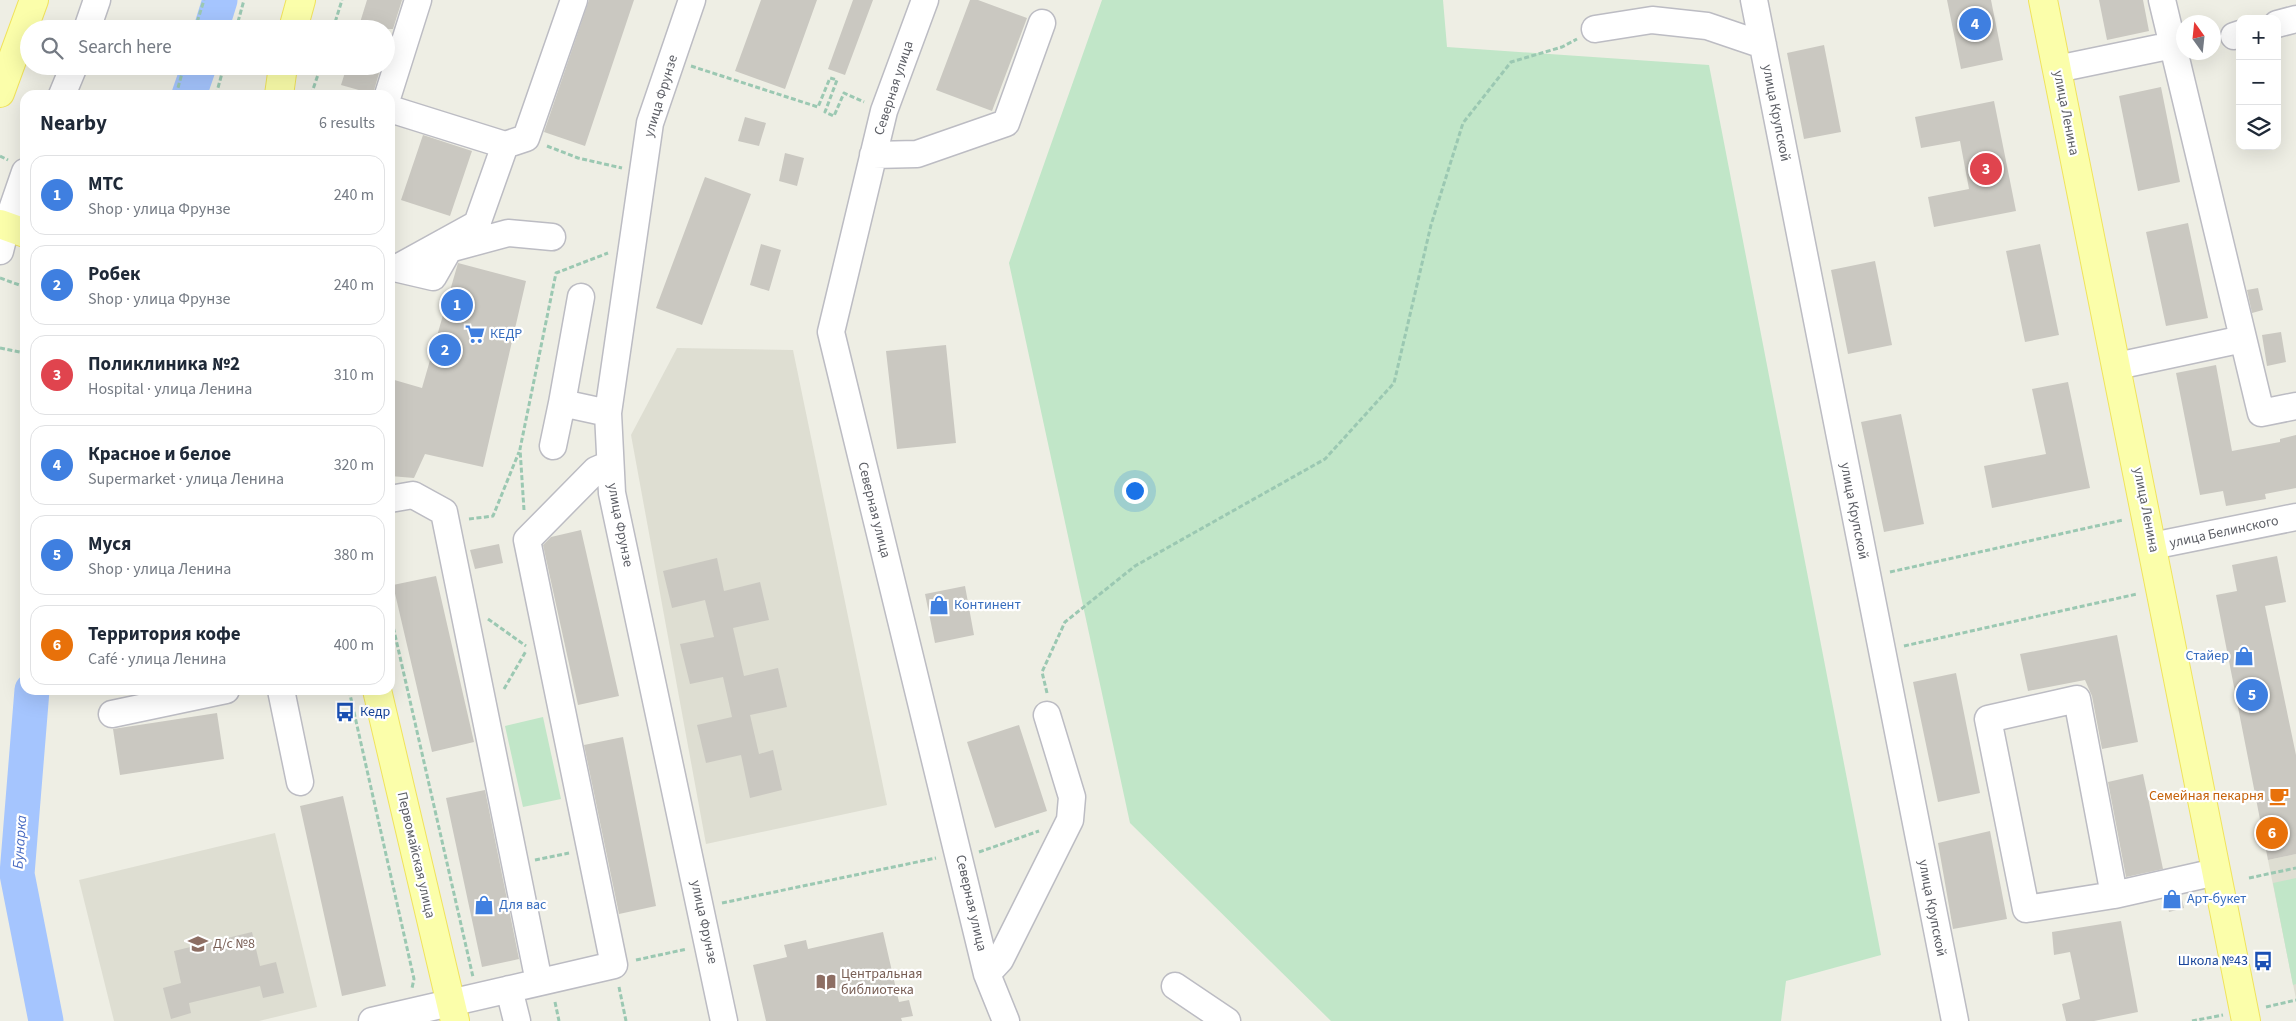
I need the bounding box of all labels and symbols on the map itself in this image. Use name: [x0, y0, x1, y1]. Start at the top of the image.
pin: 4: [1959, 5, 1991, 43]
north arrow: [2176, 15, 2221, 60]
street label: Северная улица: [869, 38, 919, 138]
street label: улица Фрунзе: [639, 52, 683, 140]
street label: улица Крупской: [1757, 63, 1795, 163]
street label: улица Ленина: [2048, 69, 2084, 157]
pin: 3: [1970, 150, 2002, 188]
pin: 1: [441, 286, 473, 324]
supermarket icon: КЕДР: [464, 323, 486, 345]
place label: КЕДР: [490, 324, 522, 344]
pin: 2: [429, 331, 461, 369]
street label: Северная улица: [852, 460, 896, 560]
street label: улица Крупской: [1835, 461, 1873, 561]
street label: улица Ленина: [2128, 466, 2164, 554]
your location: [1122, 478, 1148, 504]
street label: улица Фрунзе: [602, 481, 638, 569]
street label: улица Белинского: [2168, 511, 2280, 553]
shop icon: Континент: [928, 594, 950, 616]
place label: Континент: [954, 595, 1021, 615]
shop icon: Стайер: [2233, 645, 2255, 667]
place label: Стайер: [2186, 646, 2229, 666]
pin: 5: [2236, 676, 2268, 714]
bus stop icon: Кедр: [334, 701, 356, 723]
place label: Кедр: [360, 702, 391, 722]
cafe icon: Семейная пекарня: [2268, 785, 2290, 807]
place label: Семейная пекарня: [2149, 786, 2264, 806]
street label: Первомайская улица: [392, 790, 440, 920]
water label: Бунарка: [8, 814, 32, 870]
pin: 6: [2256, 814, 2288, 852]
street label: Северная улица: [950, 853, 992, 953]
street label: улица Крупской: [1913, 858, 1951, 958]
street label: улица Фрунзе: [685, 878, 723, 966]
shop icon: Арт-букет: [2161, 888, 2183, 910]
place label: Арт-букет: [2187, 889, 2247, 909]
shop icon: Для вас: [473, 894, 495, 916]
place label: Для вас: [499, 895, 547, 915]
school or university icon: Д/с №8: [187, 933, 209, 955]
place label: Д/с №8: [213, 934, 255, 954]
bus stop icon: Школа №43: [2252, 950, 2274, 972]
place label: Школа №43: [2178, 951, 2248, 971]
place label: Центральная библиотека: [841, 964, 922, 1000]
library icon: Центральная библиотека: [815, 971, 837, 993]

